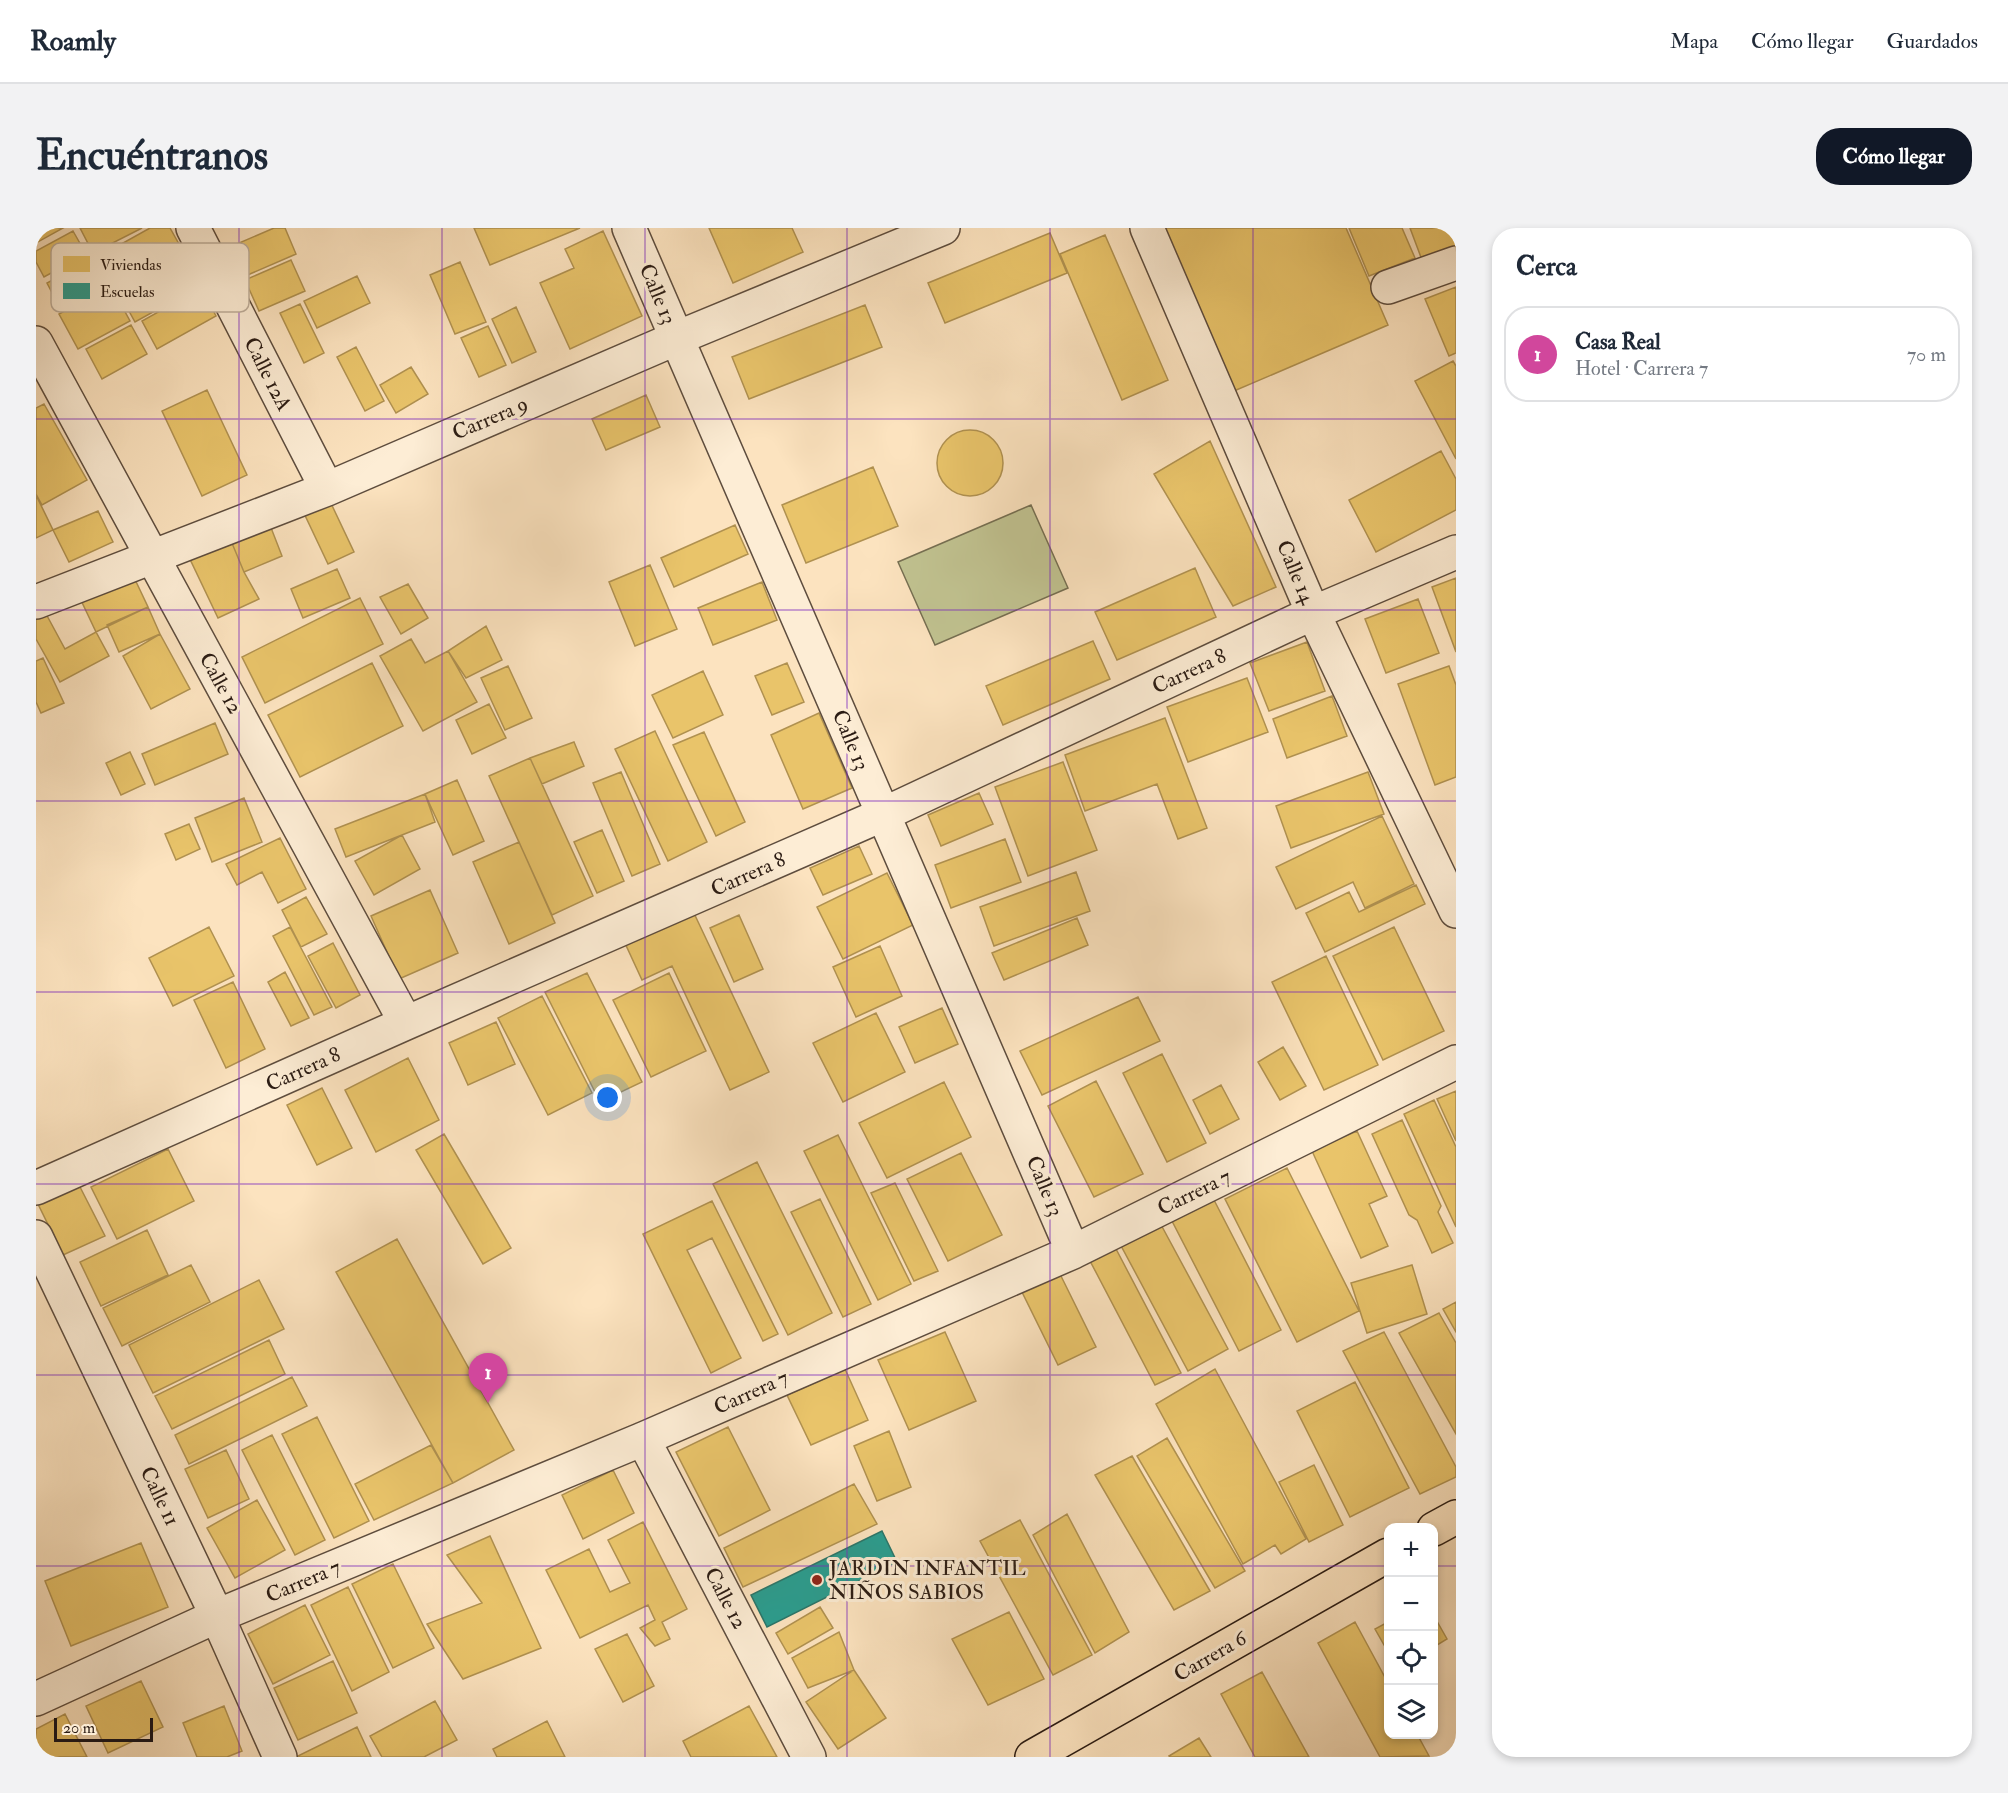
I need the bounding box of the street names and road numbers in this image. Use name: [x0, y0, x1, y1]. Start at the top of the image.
street label: Calle 13: [633, 260, 682, 329]
street label: Calle 12A: [238, 333, 298, 416]
street label: Carrera 9: [448, 390, 532, 447]
street label: Calle 14: [1270, 536, 1322, 610]
street label: Carrera 8: [1148, 642, 1231, 700]
street label: Calle 12: [193, 648, 248, 719]
street label: Calle 13: [826, 706, 875, 775]
street label: Carrera 8: [707, 846, 790, 903]
street label: Carrera 8: [262, 1041, 345, 1098]
street label: Calle 13: [1020, 1152, 1069, 1221]
street label: Carrera 7: [1153, 1163, 1236, 1222]
street label: Carrera 7: [710, 1364, 793, 1421]
street label: Calle 11: [134, 1462, 185, 1530]
street label: Carrera 7: [262, 1553, 345, 1609]
street label: Calle 12: [698, 1563, 753, 1634]
street label: Carrera 6: [1169, 1624, 1253, 1688]

